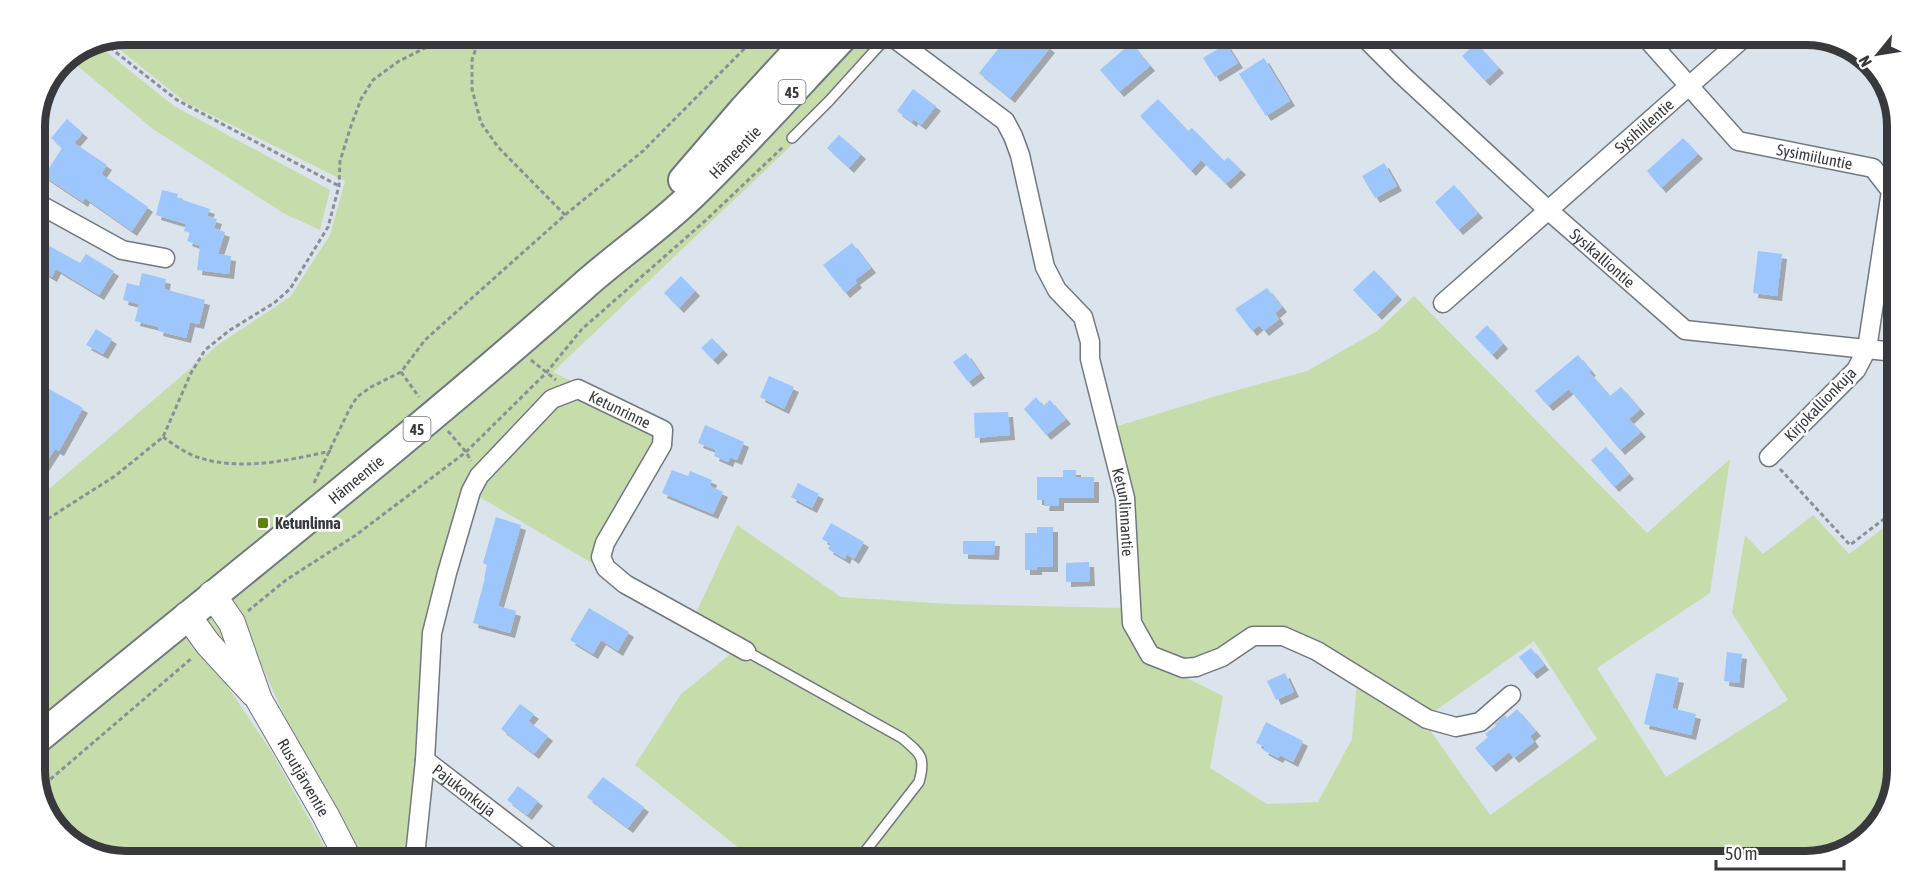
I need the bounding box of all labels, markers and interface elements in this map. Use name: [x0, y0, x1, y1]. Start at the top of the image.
north arrow: [1848, 24, 1908, 84]
text: N: [1855, 53, 1875, 70]
road number: 45: [778, 80, 806, 104]
street label: Sysihiilentie: [1611, 95, 1677, 156]
street label: Hämeentie: [705, 122, 764, 182]
street label: Sysimiiluntie: [1775, 140, 1854, 173]
street label: Sysikalliontie: [1567, 225, 1639, 291]
street label: Kirjokallionkuja: [1780, 363, 1860, 445]
street label: Ketunrinne: [586, 387, 654, 432]
road number: 45: [404, 417, 430, 441]
street label: Hämeentie: [325, 451, 387, 507]
street label: Ketunlinnantie: [1109, 466, 1137, 557]
place label: Ketunlinna: [275, 514, 341, 532]
marker: Ketunlinna: [256, 516, 270, 530]
street label: Rusutjärventie: [274, 735, 333, 819]
street label: Pajukonkuja: [429, 760, 499, 820]
scale bar: [1716, 833, 1844, 871]
text: 50 m: [1725, 843, 1757, 864]

